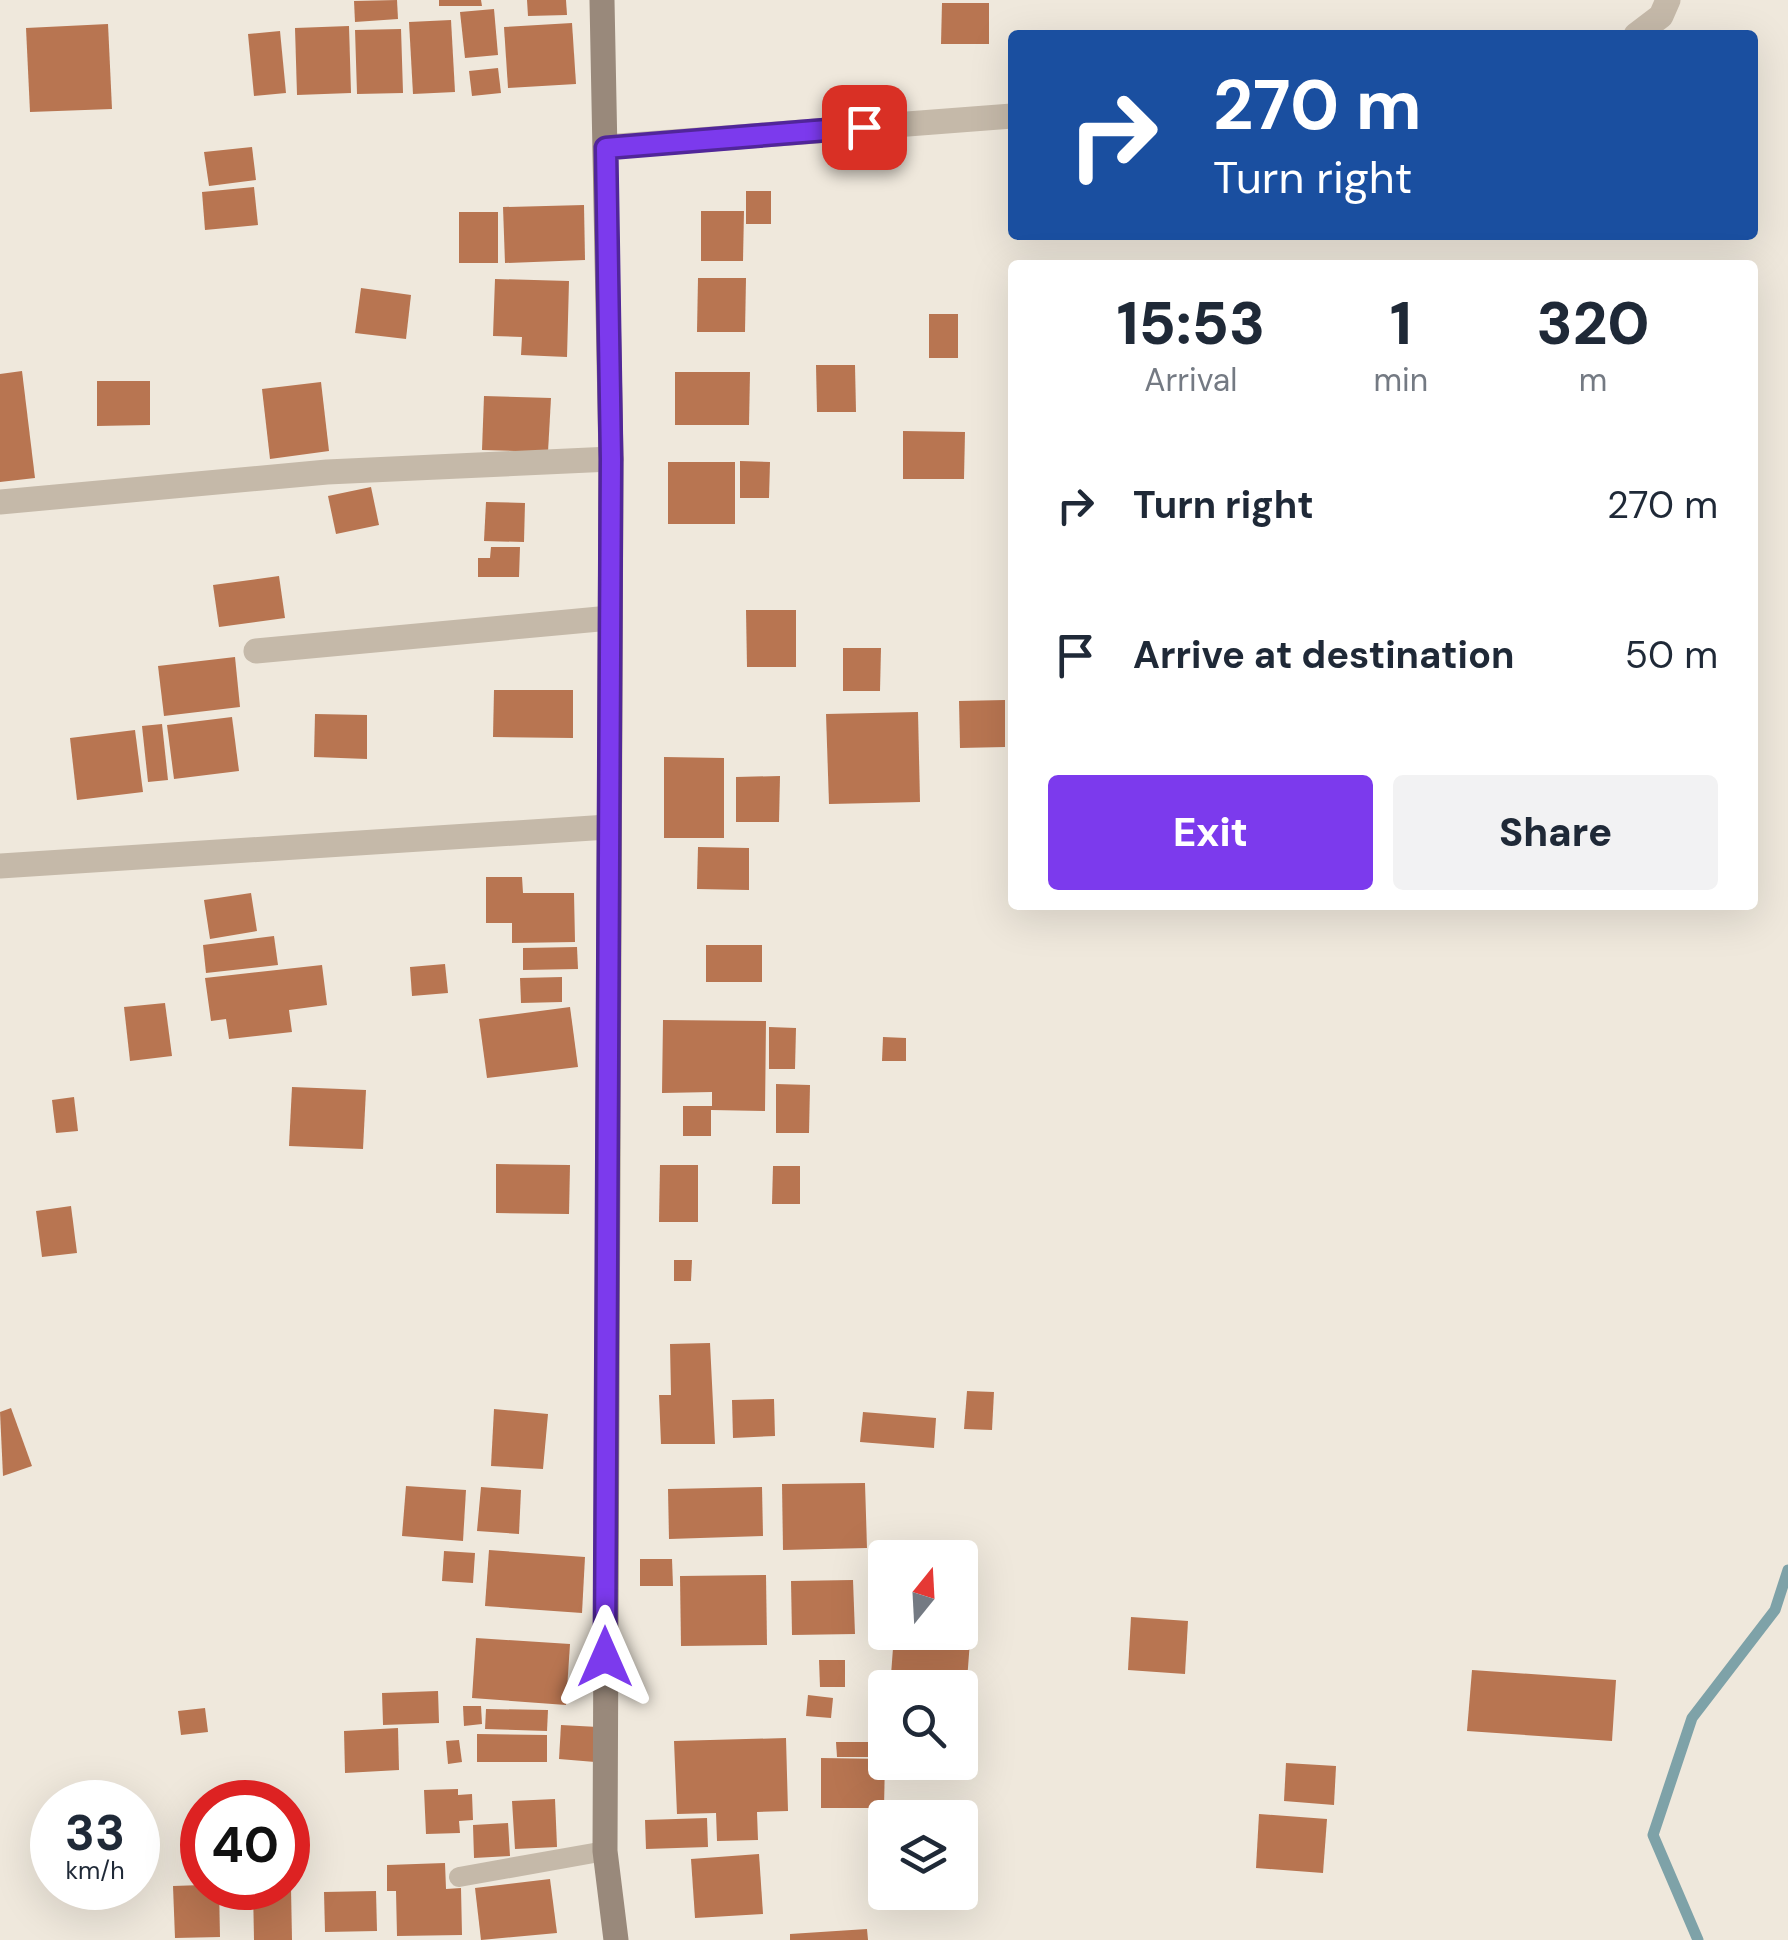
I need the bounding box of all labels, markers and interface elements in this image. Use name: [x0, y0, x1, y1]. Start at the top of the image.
text: 270 m: [1213, 60, 1422, 151]
icon: right: [1048, 70, 1178, 200]
pin: [822, 85, 907, 170]
icon: arrive: [837, 100, 892, 155]
text: Turn right: [1213, 148, 1412, 207]
text: 15:53: [1116, 284, 1265, 363]
text: 1: [1390, 284, 1412, 363]
text: 320: [1536, 284, 1650, 363]
text: Arrival: [1144, 359, 1237, 401]
text: min: [1374, 359, 1428, 401]
text: m: [1579, 359, 1607, 401]
icon: right: [1048, 478, 1103, 533]
text: Turn right: [1133, 480, 1314, 530]
text: 270 m: [1607, 480, 1718, 530]
icon: arrive: [1048, 628, 1103, 683]
text: Arrive at destination: [1133, 630, 1515, 680]
text: 50 m: [1625, 630, 1718, 680]
button: Exit: [1048, 775, 1373, 890]
button: Share: [1393, 775, 1718, 890]
north arrow: [868, 1540, 978, 1650]
map controls: [868, 1540, 978, 1910]
position arrow: [553, 1605, 657, 1709]
button: search: [868, 1670, 978, 1780]
speed limit sign: 40: [180, 1780, 310, 1910]
text: 33: [65, 1800, 125, 1866]
button: layers: [868, 1800, 978, 1910]
text: km/h: [65, 1854, 125, 1887]

